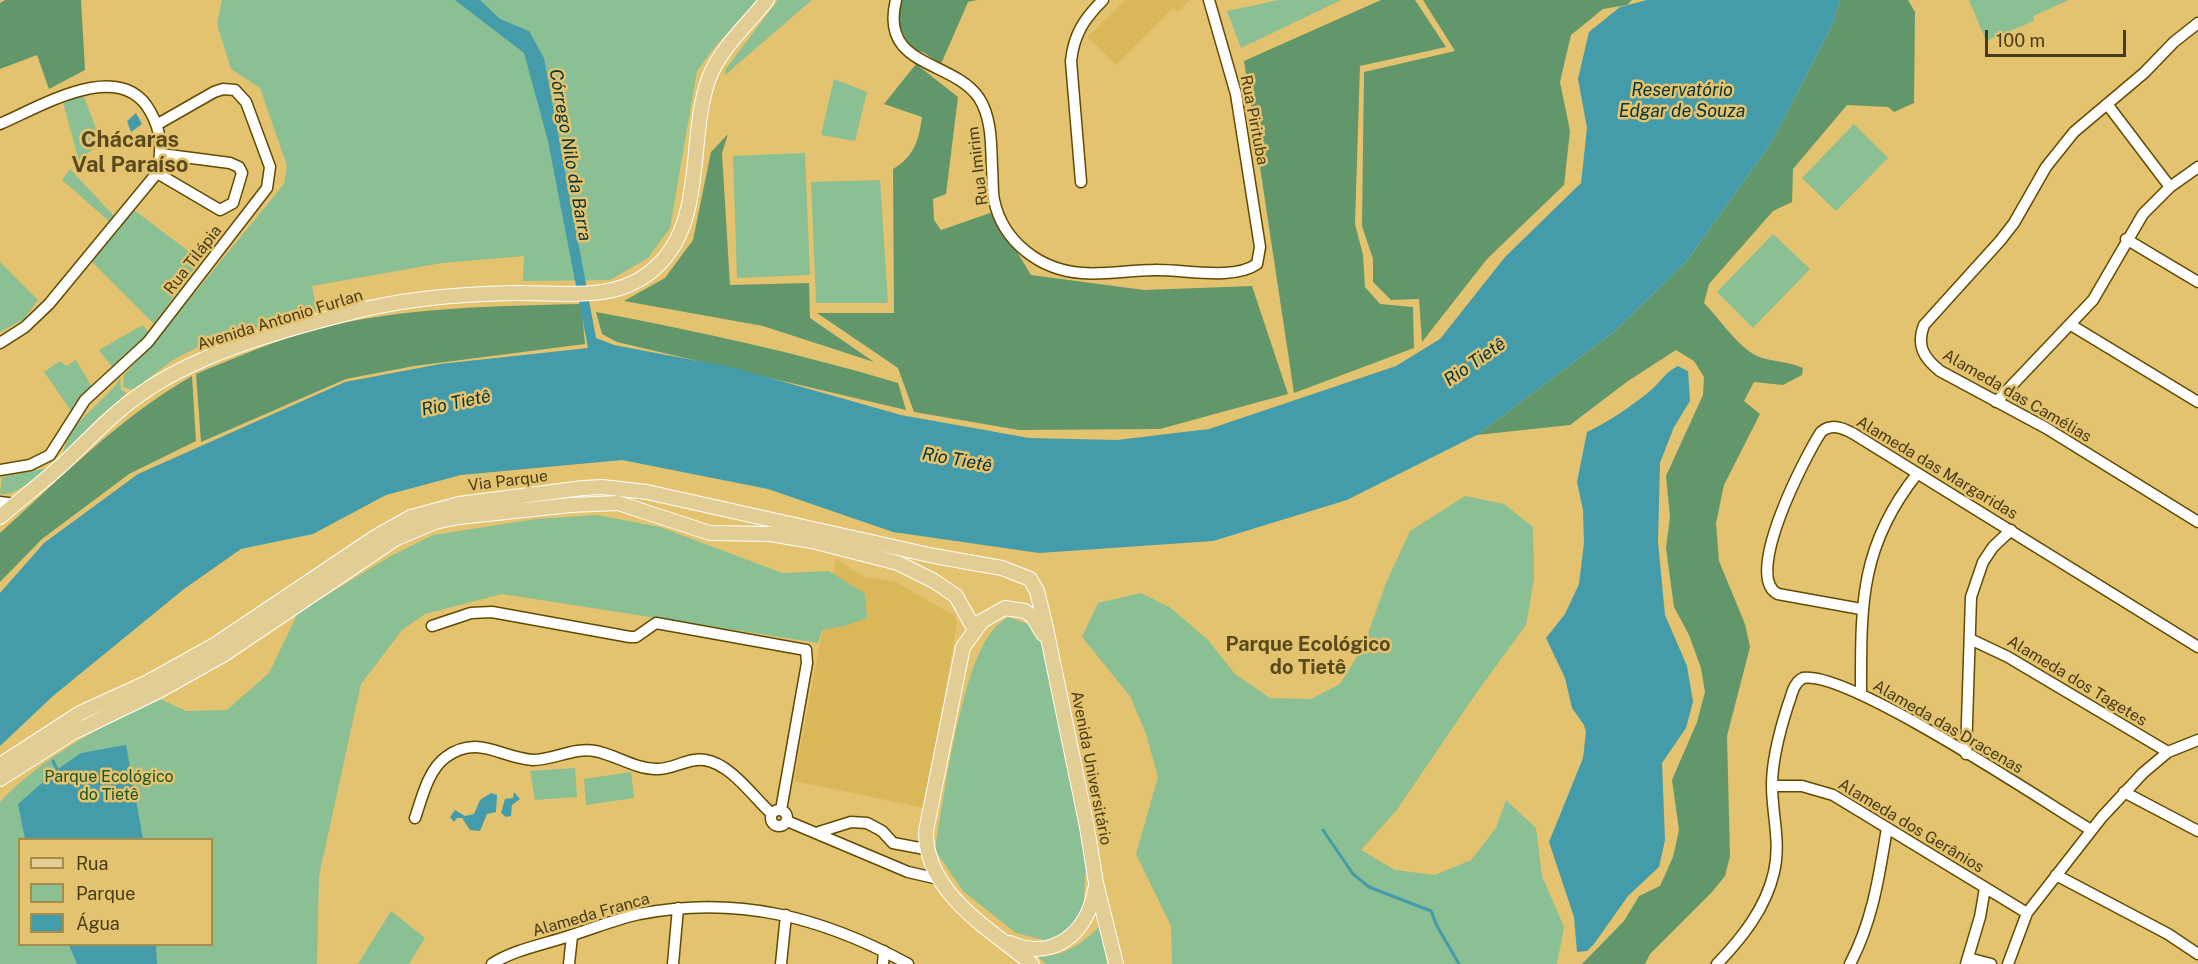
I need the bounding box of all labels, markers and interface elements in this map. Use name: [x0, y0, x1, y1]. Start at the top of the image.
scale bar: [1988, 18, 2129, 56]
text: 100 m: [1996, 30, 2045, 51]
water label: Córrego Nilo da Barra: [544, 67, 596, 243]
street label: Rua Pirituba: [1236, 74, 1272, 166]
water label: Reservatório Edgar de Souza: [1619, 79, 1745, 122]
street label: Rua Imirim: [964, 125, 992, 207]
district label: Chácaras Val Paraíso: [72, 127, 188, 178]
street label: Rua Tilápia: [160, 222, 226, 298]
street label: Avenida Antonio Furlan: [195, 286, 365, 354]
water label: Rio Tietê: [1440, 333, 1510, 391]
street label: Alameda das Camélias: [1939, 346, 2095, 446]
water label: Rio Tietê: [419, 385, 493, 421]
street label: Alameda das Margaridas: [1853, 412, 2021, 524]
water label: Rio Tietê: [920, 443, 994, 477]
street label: Via Parque: [467, 467, 549, 495]
street label: Alameda dos Tagetes: [2004, 632, 2150, 730]
district label: Parque Ecológico do Tietê: [1225, 633, 1391, 680]
street label: Alameda das Dracenas: [1870, 676, 2026, 778]
street label: Avenida Universitário: [1067, 689, 1115, 847]
park label: Parque Ecológico do Tietê: [44, 767, 174, 805]
street label: Alameda dos Gerânios: [1835, 775, 1987, 877]
legend: [18, 838, 213, 946]
text: Rua: [76, 853, 108, 874]
text: Parque: [76, 883, 136, 904]
street label: Alameda Franca: [530, 889, 652, 941]
text: Água: [76, 913, 120, 934]

